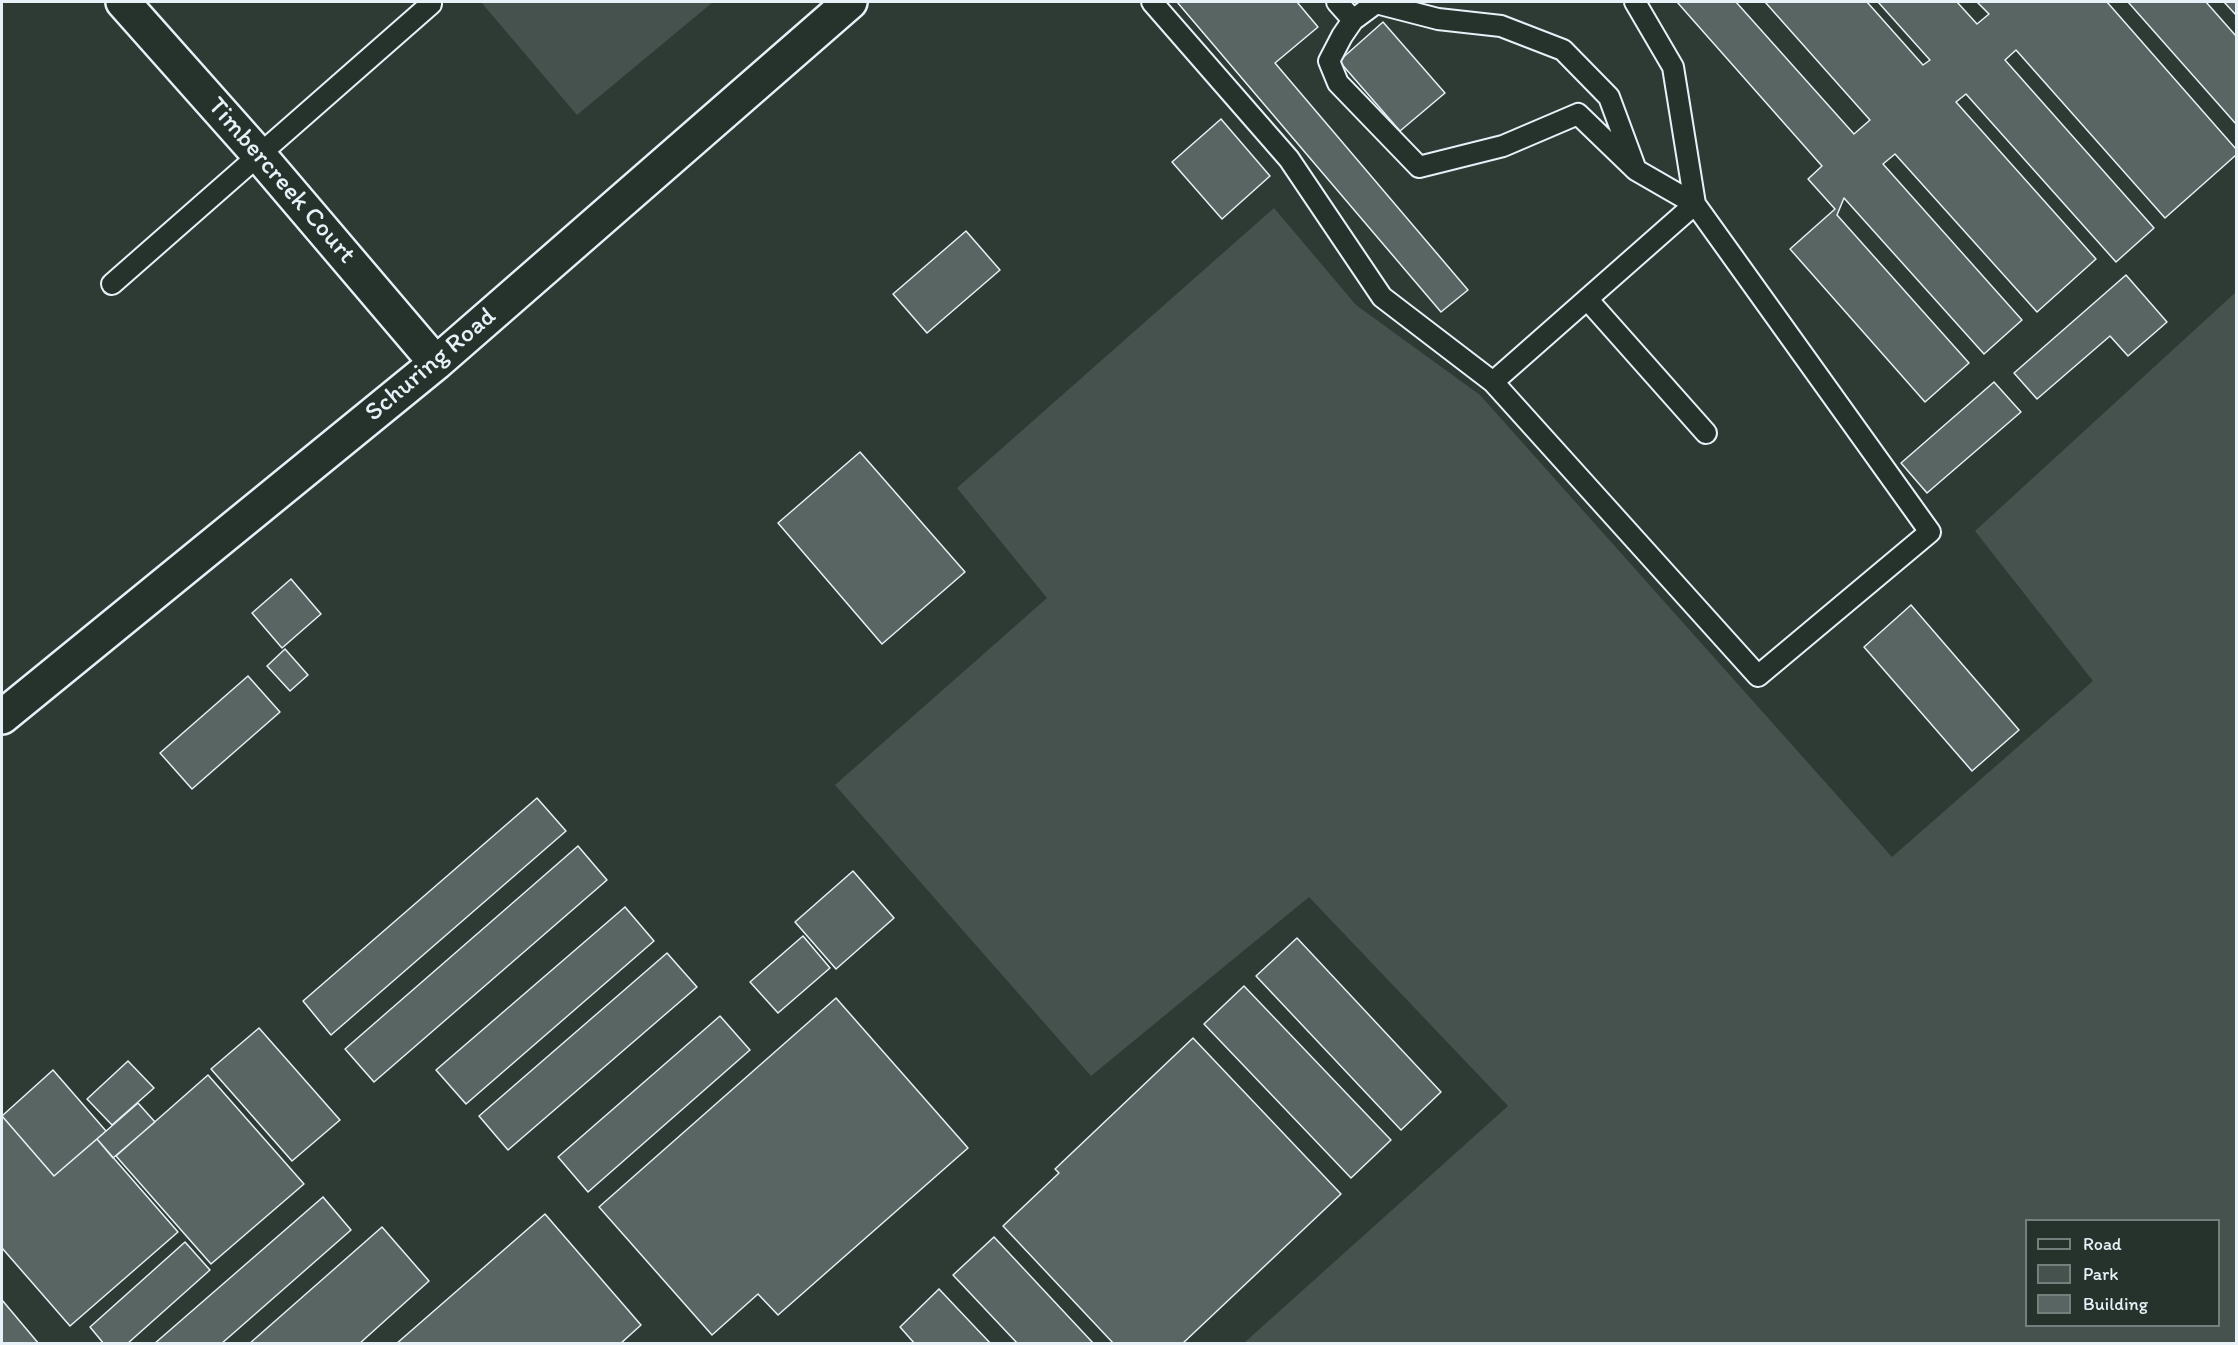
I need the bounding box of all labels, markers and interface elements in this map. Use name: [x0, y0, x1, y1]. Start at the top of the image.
street label: Timbercreek Court: [200, 92, 362, 270]
street label: Schuring Road: [359, 301, 503, 429]
legend: [2025, 1219, 2220, 1327]
text: Road: [2083, 1233, 2122, 1255]
text: Park: [2083, 1263, 2118, 1285]
text: Building: [2083, 1293, 2148, 1315]

